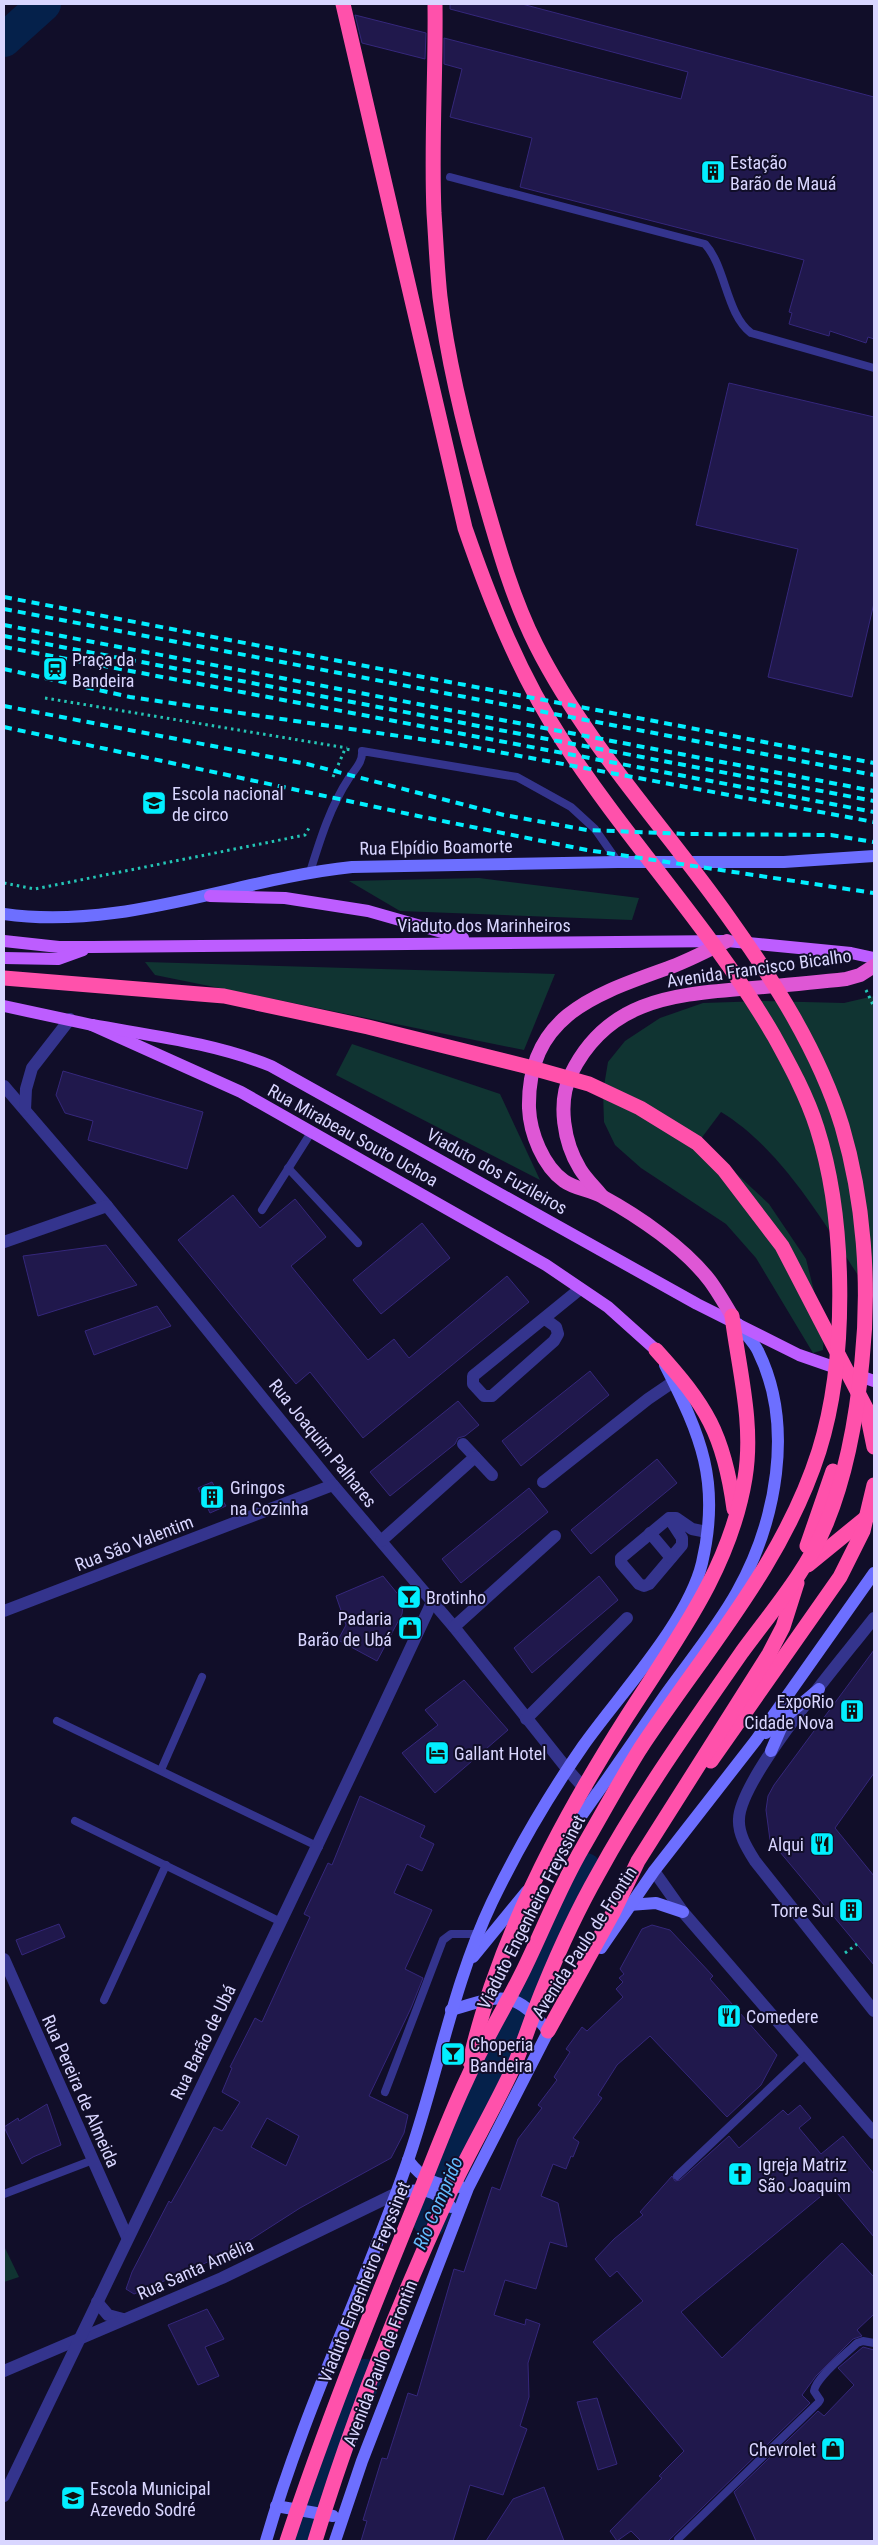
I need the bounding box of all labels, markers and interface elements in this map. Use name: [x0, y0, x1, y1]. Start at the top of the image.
place label: Estação Barão de Mauá: [730, 152, 836, 194]
building icon: Estação Barão de Mauá: [700, 159, 726, 185]
place label: Praça da Bandeira: [72, 649, 134, 691]
station icon: Praça da Bandeira: [42, 656, 68, 682]
place label: Escola nacional de circo: [172, 783, 284, 825]
school or university icon: Escola nacional de circo: [141, 790, 167, 816]
street label: Rua Elpídio Boamorte: [359, 835, 513, 859]
street label: Viaduto dos Marinheiros: [397, 915, 571, 936]
street label: Avenida Francisco Bicalho: [665, 945, 853, 991]
street label: Rua Mirabeau Souto Uchoa: [264, 1079, 442, 1191]
street label: Viaduto dos Fuzileiros: [423, 1124, 571, 1218]
street label: Rua Joaquim Palhares: [265, 1375, 381, 1511]
place label: Gringos na Cozinha: [230, 1477, 309, 1519]
building icon: Gringos na Cozinha: [199, 1484, 225, 1510]
street label: Rua São Valentim: [72, 1511, 196, 1575]
bar icon: Brotinho: [396, 1584, 422, 1610]
place label: Brotinho: [426, 1587, 486, 1608]
place label: Padaria Barão de Ubá: [298, 1608, 392, 1650]
shop icon: Padaria Barão de Ubá: [397, 1615, 423, 1641]
place label: ExpoRio Cidade Nova: [744, 1691, 834, 1733]
building icon: ExpoRio Cidade Nova: [839, 1698, 865, 1724]
hotel icon: Gallant Hotel: [424, 1740, 450, 1766]
place label: Gallant Hotel: [454, 1743, 546, 1764]
street label: Viaduto Engenheiro Freyssinet: [473, 1812, 589, 2012]
restaurant icon: Alqui: [809, 1831, 835, 1857]
place label: Alqui: [768, 1834, 804, 1855]
street label: Avenida Paulo de Frontin: [527, 1862, 641, 2022]
building icon: Torre Sul: [838, 1897, 864, 1923]
place label: Torre Sul: [771, 1900, 834, 1921]
street label: Rua Barão de Ubá: [166, 1981, 240, 2103]
restaurant icon: Comedere: [716, 2003, 742, 2029]
place label: Comedere: [746, 2006, 818, 2027]
street label: Rua Pereira de Almeida: [38, 2011, 124, 2171]
place label: Choperia Bandeira: [470, 2034, 533, 2076]
bar icon: Choperia Bandeira: [440, 2041, 466, 2067]
water label: Rio Comprido: [408, 2153, 468, 2253]
place label: Igreja Matriz São Joaquim: [758, 2154, 851, 2196]
church icon: Igreja Matriz São Joaquim: [727, 2161, 753, 2187]
street label: Viaduto Engenheiro Freyssinet: [314, 2178, 414, 2386]
street label: Rua Santa Amélia: [134, 2234, 256, 2304]
street label: Avenida Paulo de Frontin: [339, 2277, 421, 2449]
shop icon: Chevrolet: [820, 2436, 846, 2462]
place label: Chevrolet: [749, 2439, 816, 2460]
place label: Escola Municipal Azevedo Sodré: [90, 2478, 211, 2520]
school or university icon: Escola Municipal Azevedo Sodré: [60, 2485, 86, 2511]

